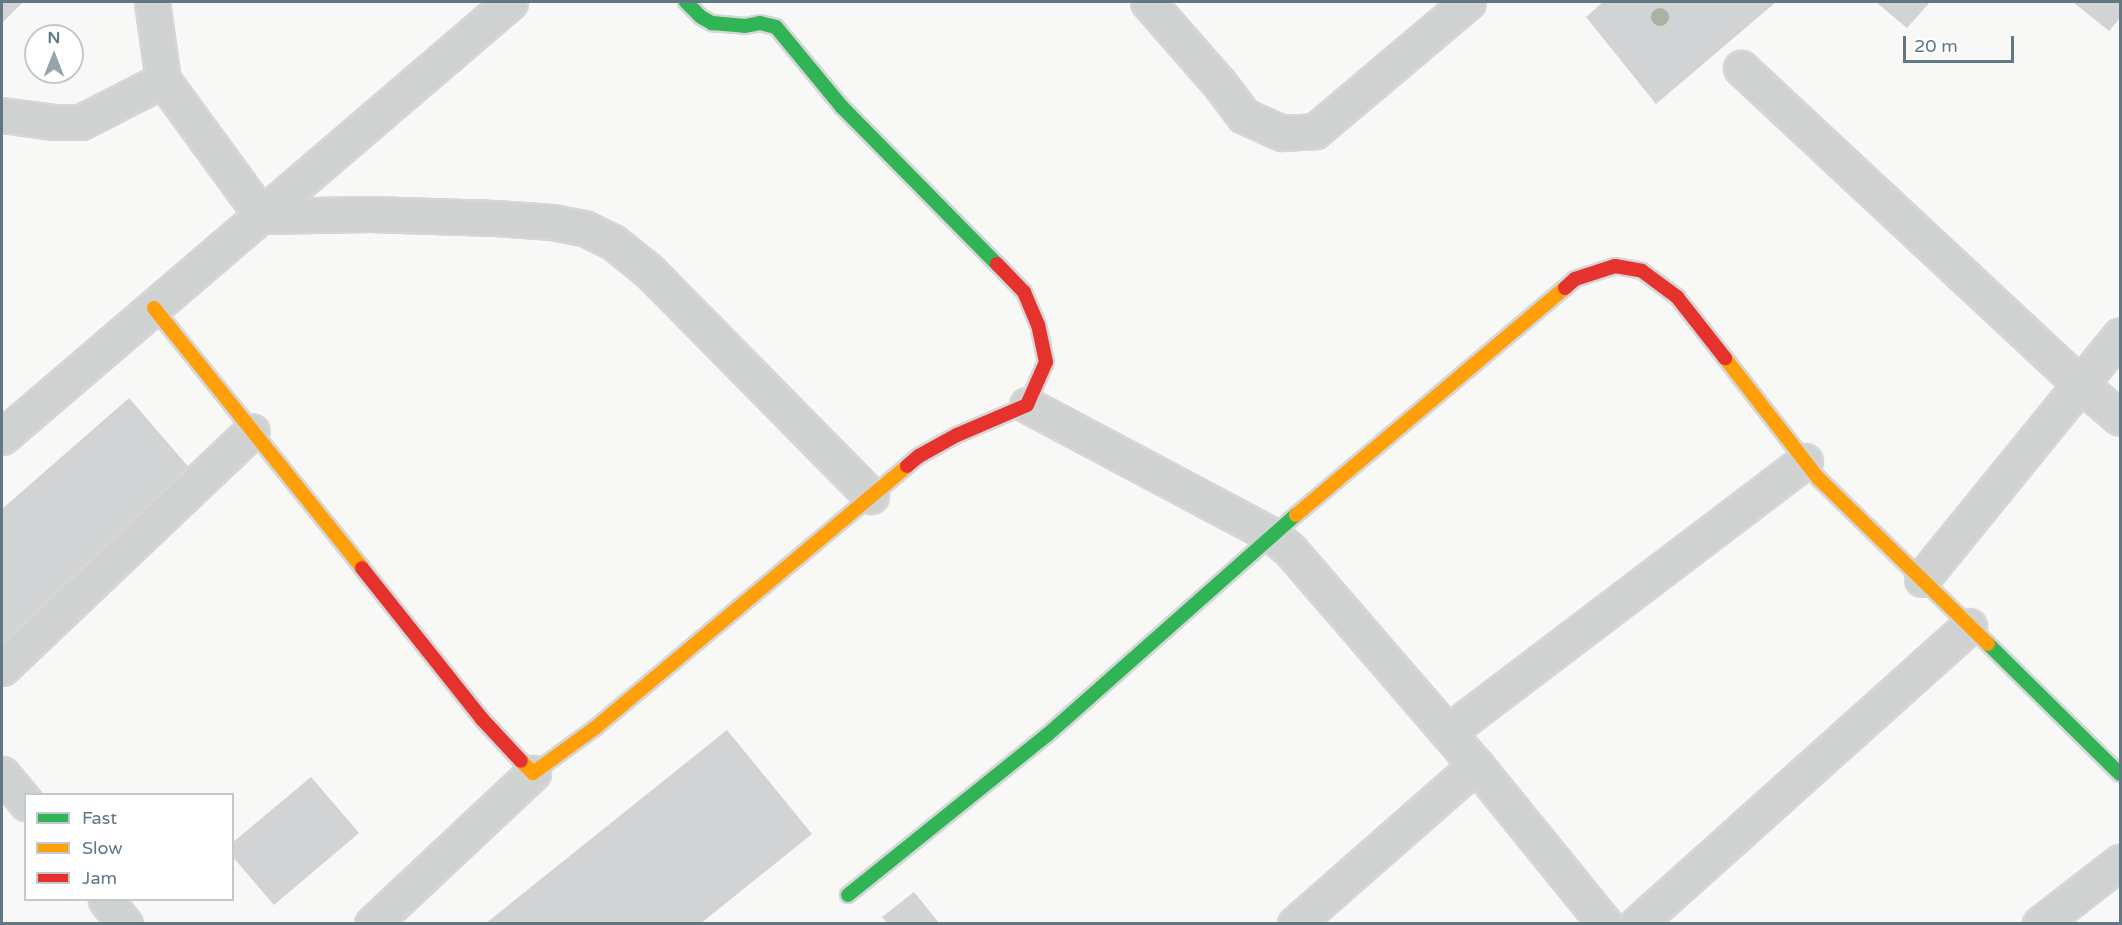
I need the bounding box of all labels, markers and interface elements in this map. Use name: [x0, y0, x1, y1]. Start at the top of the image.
north arrow: [24, 24, 84, 84]
scale bar: [1906, 24, 2017, 62]
text: N: [48, 28, 60, 48]
text: 20 m: [1914, 35, 1958, 57]
legend: [24, 793, 234, 901]
text: Fast: [82, 807, 117, 829]
text: Slow: [82, 837, 123, 859]
text: Jam: [82, 867, 117, 889]

